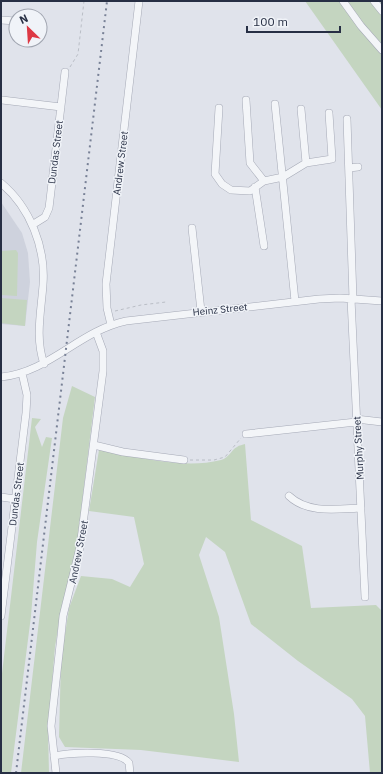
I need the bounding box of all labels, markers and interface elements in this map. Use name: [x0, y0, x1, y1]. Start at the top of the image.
north arrow: [8, 8, 48, 48]
scale bar: [247, 8, 340, 34]
text: N: [17, 11, 30, 27]
text: 100 m: [253, 14, 288, 29]
street label: Dundas Street: [45, 119, 66, 185]
street label: Andrew Street: [110, 130, 131, 196]
street label: Heinz Street: [192, 300, 249, 319]
street label: Murphy Street: [350, 415, 367, 480]
street label: Dundas Street: [6, 461, 27, 527]
street label: Andrew Street: [66, 519, 91, 585]

